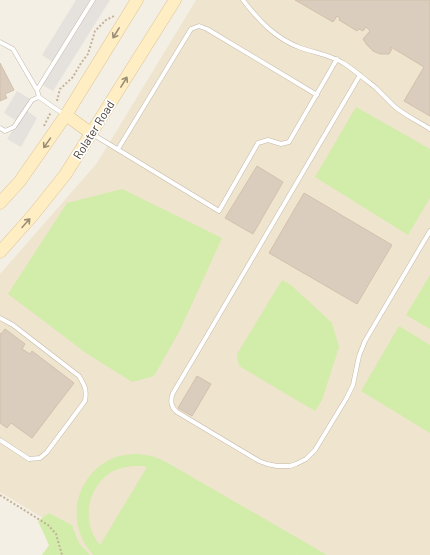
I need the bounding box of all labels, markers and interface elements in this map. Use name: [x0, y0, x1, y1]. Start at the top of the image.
one-way arrow: [112, 27, 120, 39]
one-way arrow: [121, 76, 129, 88]
street label: Rolater Road: [70, 98, 117, 161]
one-way arrow: [43, 137, 51, 148]
one-way arrow: [21, 218, 30, 228]

